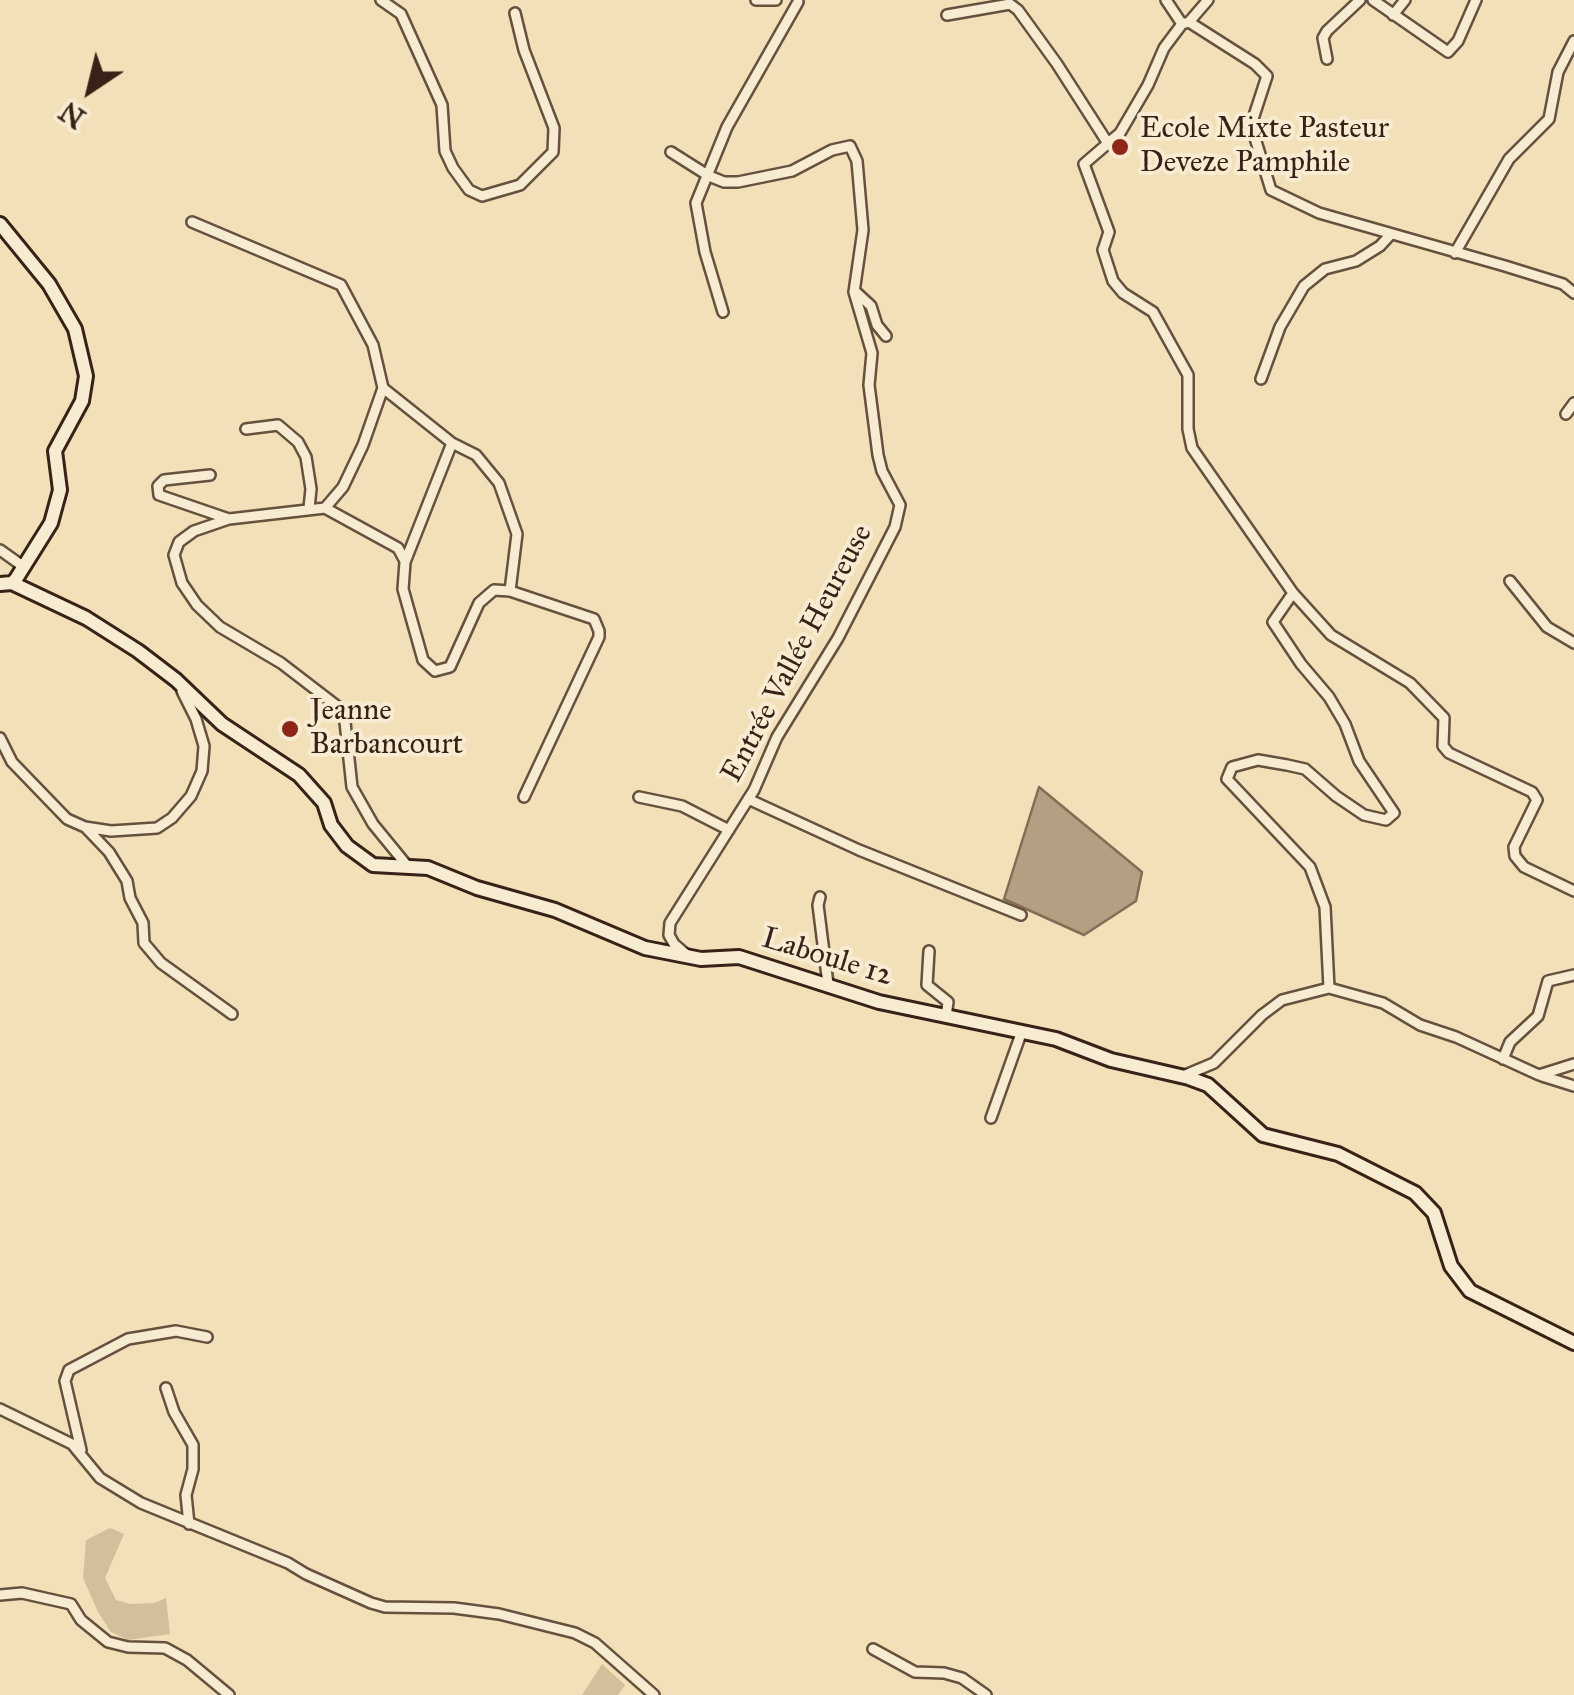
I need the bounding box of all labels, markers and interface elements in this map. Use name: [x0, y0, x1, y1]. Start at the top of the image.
north arrow: [40, 40, 140, 140]
text: N: [53, 94, 92, 136]
place label: Ecole Mixte Pasteur Deveze Pamphile: [1140, 112, 1389, 182]
marker: Ecole Mixte Pasteur Deveze Pamphile: [1109, 136, 1131, 158]
street label: Entrée Vallée Heureuse: [715, 519, 881, 789]
place label: Jeanne Barbancourt: [310, 694, 463, 764]
marker: Jeanne Barbancourt: [279, 718, 301, 740]
street label: Laboule 12: [758, 921, 896, 995]

